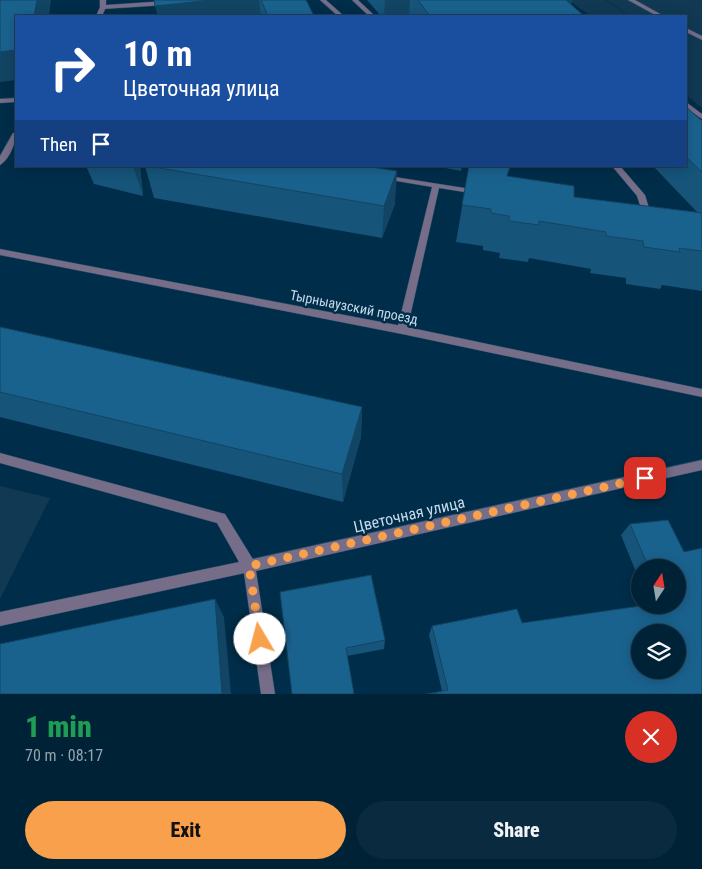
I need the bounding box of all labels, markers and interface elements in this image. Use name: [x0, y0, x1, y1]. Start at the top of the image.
text: 10 m: [123, 34, 192, 75]
icon: right: [40, 35, 105, 100]
text: Цветочная улица: [123, 76, 279, 101]
icon: arrive: [87, 130, 115, 158]
text: Then: [40, 133, 77, 156]
street label: Тырныаузский проезд: [289, 287, 420, 327]
pin: [624, 457, 666, 499]
icon: arrive: [631, 464, 659, 492]
street label: Цветочная улица: [352, 492, 467, 537]
north arrow: [631, 559, 686, 614]
map controls: [631, 559, 686, 679]
position arrow: [233, 612, 285, 664]
button: layers: [631, 624, 686, 679]
text: 1 min: [25, 709, 92, 744]
button: close: [625, 711, 677, 763]
text: 70 m · 08:17: [25, 746, 103, 765]
button: Exit: [25, 801, 346, 859]
button: Share: [356, 801, 677, 859]

